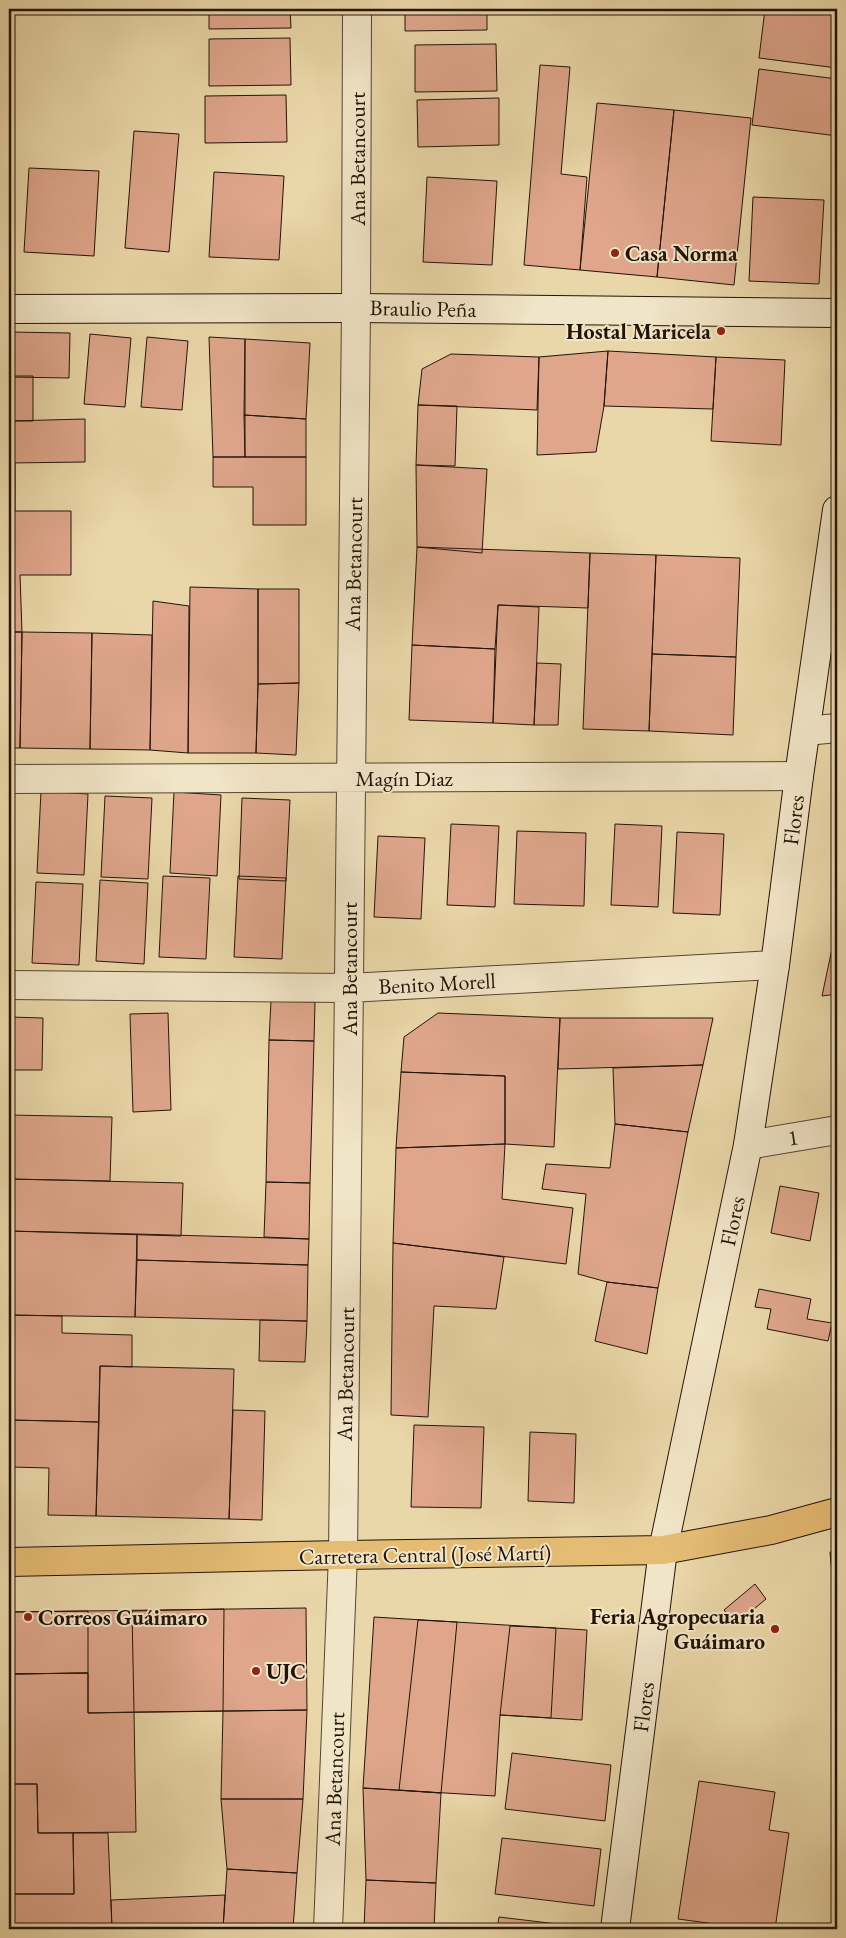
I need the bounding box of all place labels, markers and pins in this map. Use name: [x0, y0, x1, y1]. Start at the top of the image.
place label: Casa Norma: [625, 239, 738, 268]
marker: Casa Norma: [609, 247, 621, 259]
place label: Hostal Maricela: [566, 317, 711, 346]
marker: Hostal Maricela: [715, 325, 727, 337]
place label: Feria Agropecuaria Guáimaro: [590, 1602, 765, 1656]
place label: Correos Guáimaro: [38, 1603, 207, 1632]
marker: Correos Guáimaro: [22, 1611, 34, 1623]
marker: Feria Agropecuaria Guáimaro: [769, 1623, 781, 1635]
place label: UJC: [266, 1657, 306, 1686]
marker: UJC: [250, 1665, 262, 1677]

